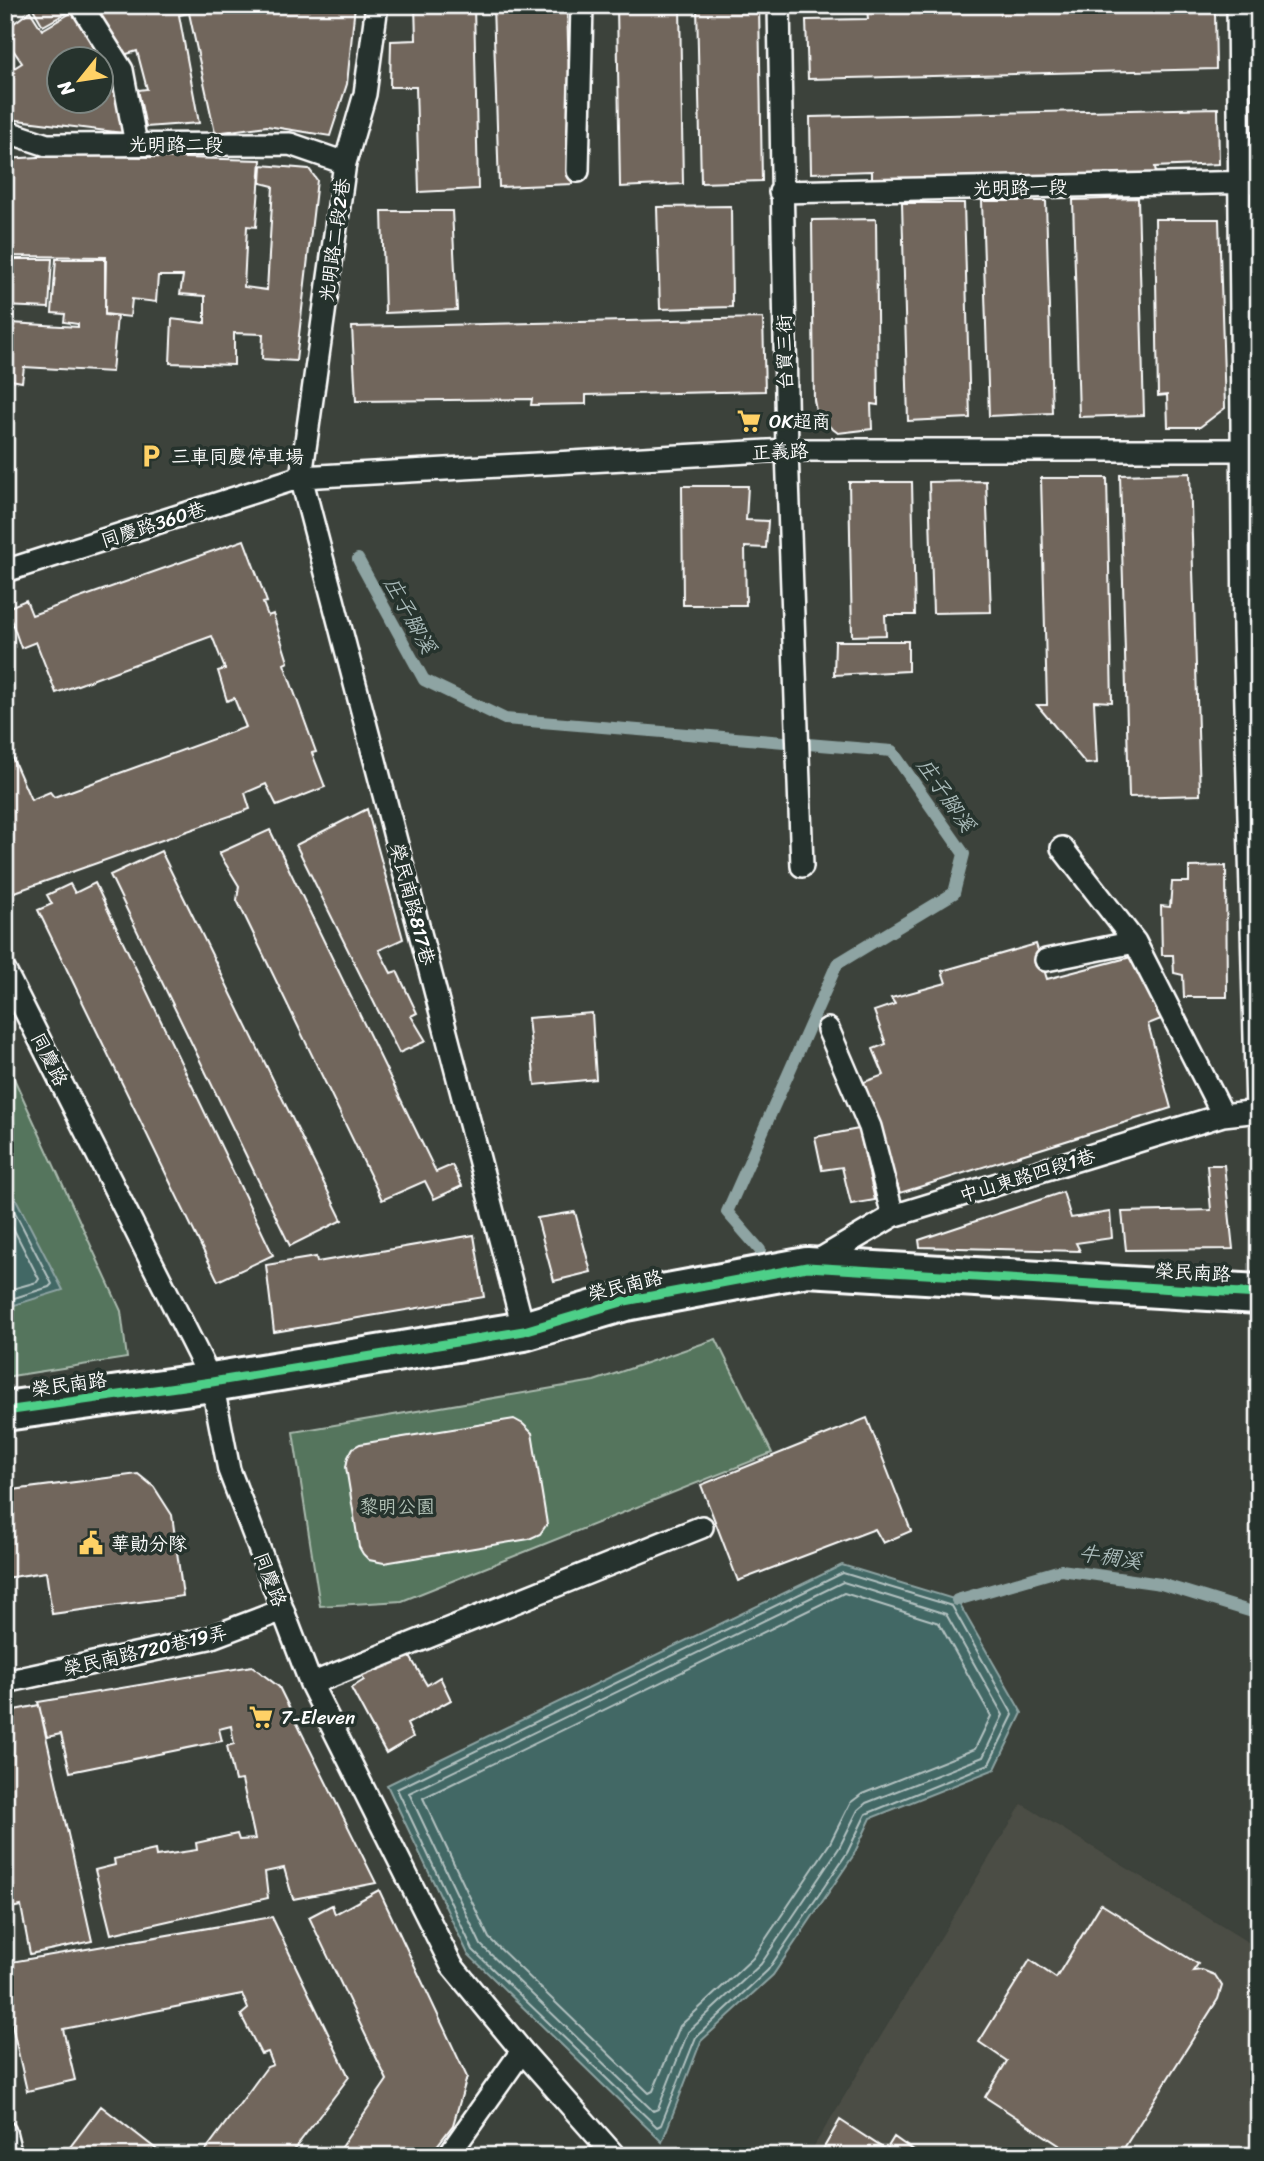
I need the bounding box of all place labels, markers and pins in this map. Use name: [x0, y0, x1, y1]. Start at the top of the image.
place label: OK超商: [769, 405, 831, 438]
supermarket icon: OK超商: [735, 407, 763, 435]
place label: 三車同慶停車場: [171, 440, 304, 473]
parking icon: 三車同慶停車場: [137, 442, 165, 470]
place label: 華勛分隊: [111, 1527, 187, 1560]
public building icon: 華勛分隊: [77, 1529, 105, 1557]
place label: 7-Eleven: [281, 1701, 355, 1734]
supermarket icon: 7-Eleven: [247, 1703, 275, 1731]

